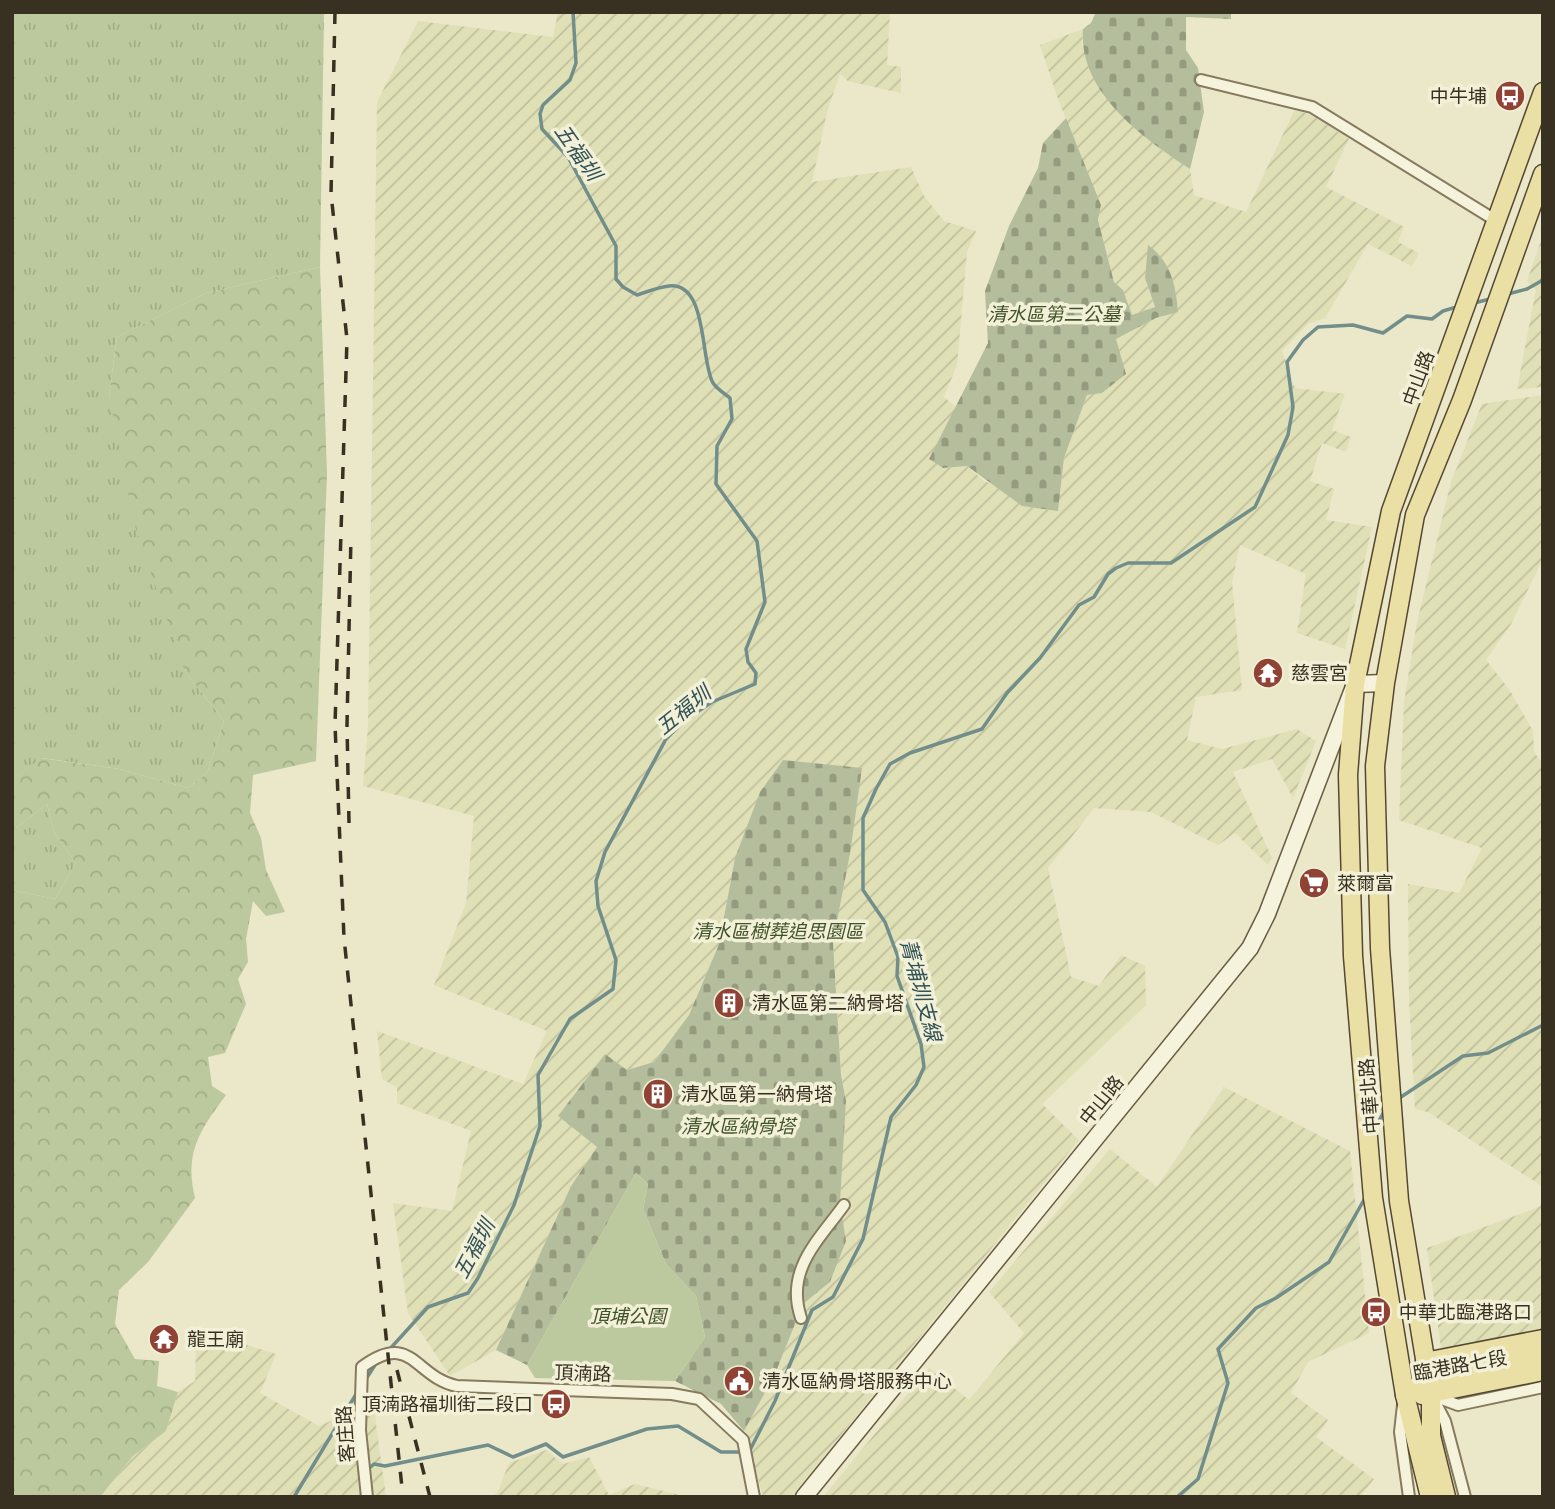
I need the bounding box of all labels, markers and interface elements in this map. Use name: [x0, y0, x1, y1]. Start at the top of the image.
bus stop icon: 中牛埔: [1493, 79, 1527, 113]
place label: 中牛埔: [1430, 83, 1487, 109]
water label: 五福圳: [548, 118, 610, 189]
park label: 清水區第二公墓: [987, 301, 1123, 327]
street label: 中山路: [1396, 347, 1440, 409]
temple icon: 慈雲宮: [1251, 656, 1285, 690]
place label: 慈雲宮: [1291, 660, 1348, 686]
water label: 五福圳: [649, 677, 719, 741]
supermarket icon: 萊爾富: [1297, 866, 1331, 900]
place label: 萊爾富: [1337, 870, 1394, 896]
park label: 清水區樹葬追思園區: [692, 918, 865, 944]
water label: 菁埔圳支線: [893, 936, 949, 1046]
building icon: 清水區第二納骨塔: [712, 986, 746, 1020]
place label: 清水區第二納骨塔: [752, 990, 904, 1016]
street label: 中華北路: [1353, 1057, 1385, 1135]
street label: 中山路: [1073, 1070, 1129, 1130]
building icon: 清水區第一納骨塔: [641, 1077, 675, 1111]
place label: 清水區第一納骨塔: [681, 1081, 833, 1107]
park label: 清水區納骨塔: [681, 1113, 798, 1139]
water label: 五福圳: [446, 1212, 503, 1284]
bus stop icon: 中華北臨港路口: [1359, 1295, 1393, 1329]
place label: 中華北臨港路口: [1399, 1299, 1532, 1325]
park label: 頂埔公園: [590, 1303, 669, 1329]
temple icon: 龍王廟: [147, 1322, 181, 1356]
place label: 龍王廟: [187, 1326, 244, 1352]
street label: 臨港路七段: [1411, 1344, 1509, 1386]
street label: 頂湳路: [554, 1359, 612, 1387]
public building icon: 清水區納骨塔服務中心: [722, 1364, 756, 1398]
place label: 清水區納骨塔服務中心: [762, 1368, 952, 1394]
bus stop icon: 頂湳路福圳街二段口: [539, 1387, 573, 1421]
place label: 頂湳路福圳街二段口: [362, 1391, 533, 1417]
street label: 客庄路: [330, 1405, 360, 1463]

